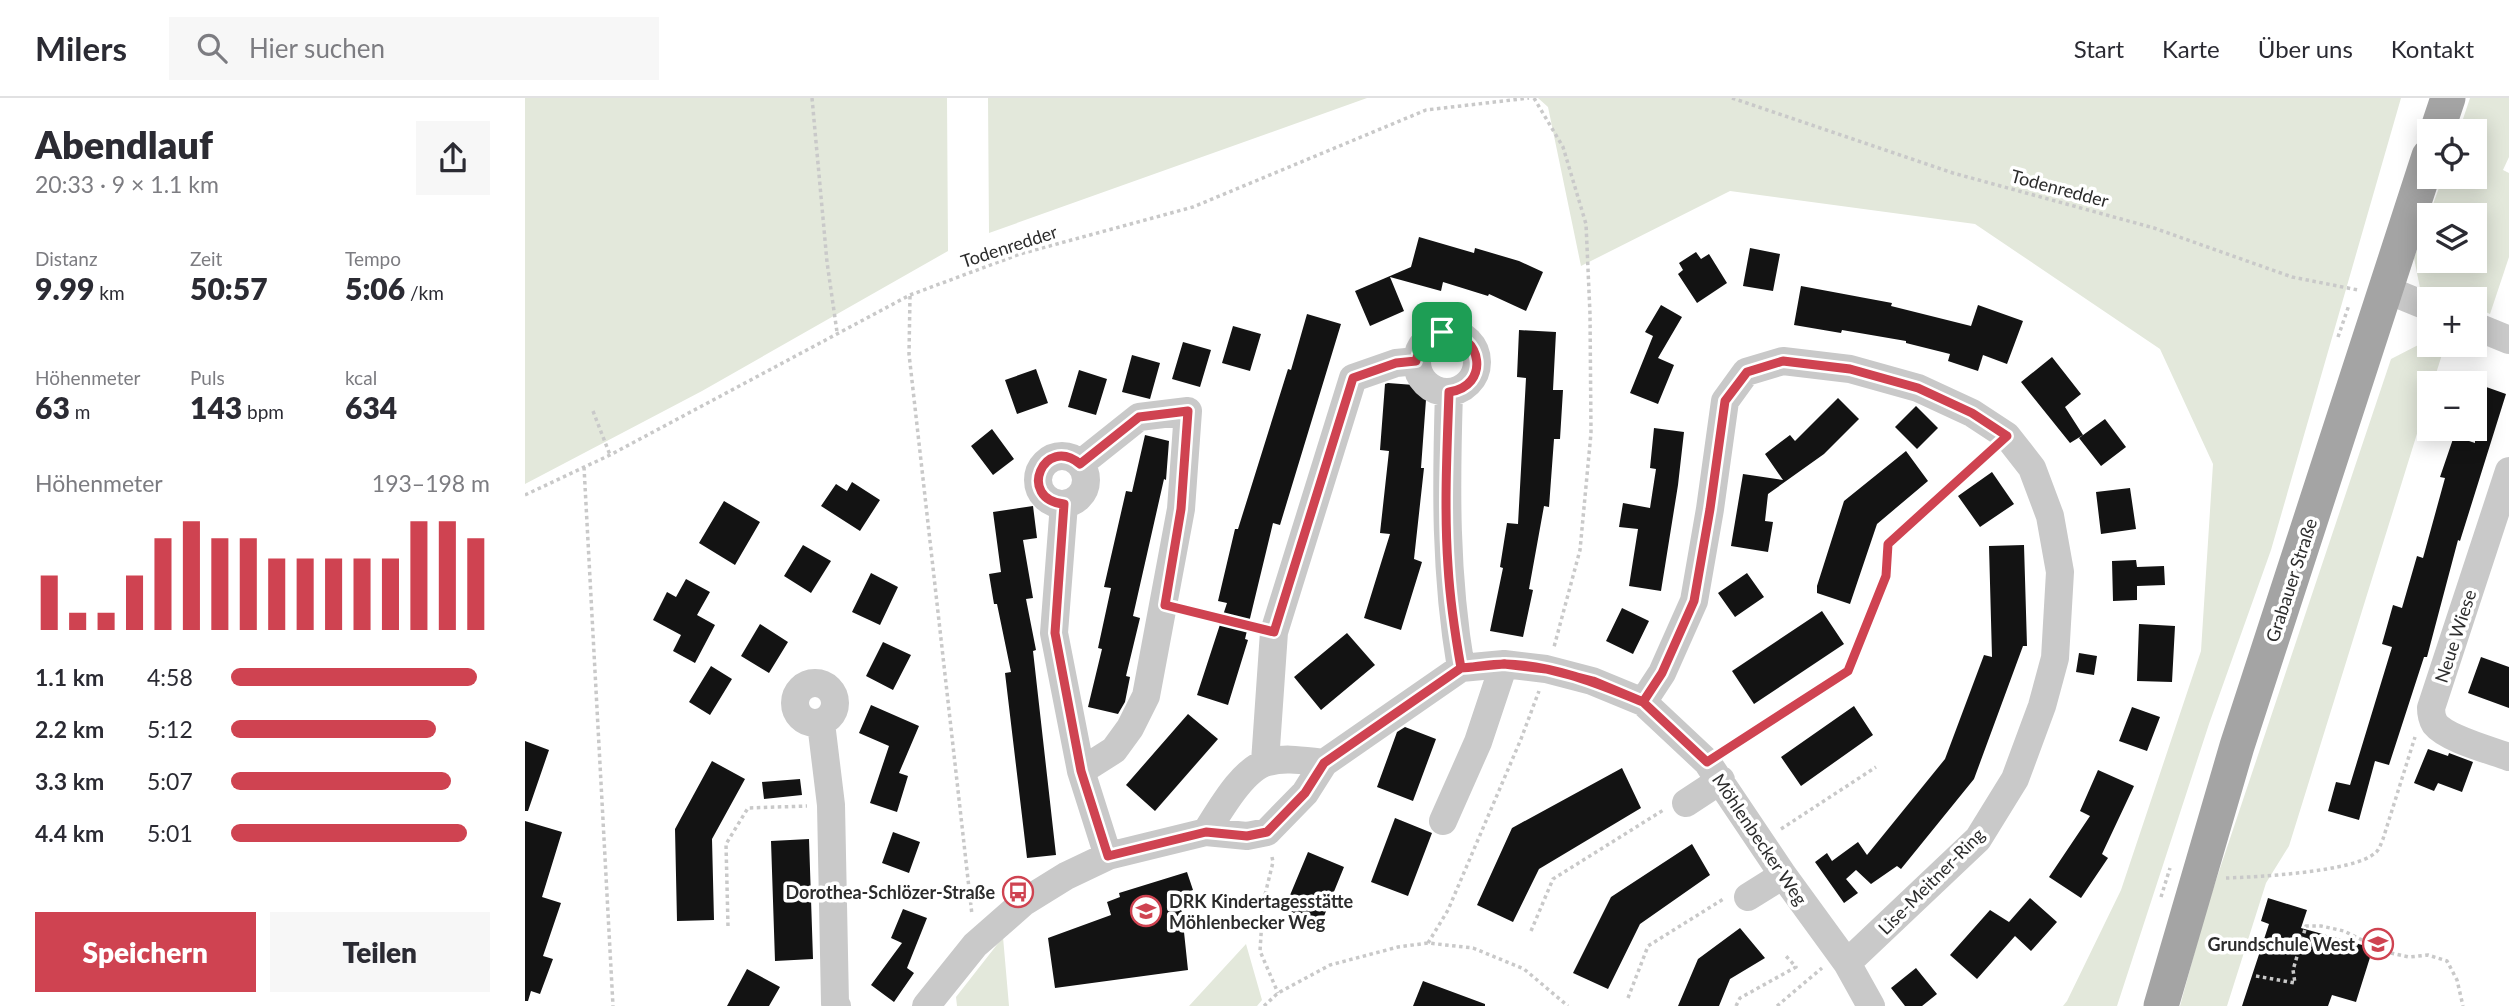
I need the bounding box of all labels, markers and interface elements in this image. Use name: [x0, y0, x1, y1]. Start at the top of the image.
search box: [169, 17, 659, 80]
text: Milers: [35, 28, 127, 68]
icon: search: [193, 29, 231, 67]
text: Hier suchen: [249, 32, 385, 64]
text: Start: [2074, 34, 2124, 63]
text: Karte: [2162, 34, 2220, 63]
text: Über uns: [2258, 34, 2353, 63]
text: Kontakt: [2391, 34, 2474, 63]
map controls: [2417, 119, 2487, 441]
button: locate: [2417, 119, 2487, 189]
text: Abendlauf: [35, 121, 213, 167]
button: share: [416, 121, 490, 195]
street label: Todenredder: [2009, 164, 2112, 212]
text: 20:33 · 9 × 1.1 km: [35, 170, 219, 198]
button: layers: [2417, 203, 2487, 273]
street label: Todenredder: [958, 220, 1060, 272]
text: Distanz: [35, 247, 98, 270]
text: Zeit: [190, 247, 222, 270]
text: Tempo: [345, 247, 401, 270]
text: 9.99: [35, 270, 94, 306]
text: 50:57: [190, 270, 268, 306]
text: 5:06: [345, 270, 405, 306]
text: km: [94, 281, 125, 304]
text: /km: [405, 281, 444, 304]
button: +: [2417, 287, 2487, 357]
pin: [1412, 302, 1472, 362]
icon: arrive: [1423, 313, 1461, 351]
text: Höhenmeter: [35, 366, 141, 389]
text: Puls: [190, 366, 225, 389]
text: kcal: [345, 366, 377, 389]
button: −: [2417, 371, 2487, 441]
text: 63: [35, 389, 70, 425]
text: 143: [190, 389, 242, 425]
text: 634: [345, 389, 397, 425]
text: m: [70, 400, 90, 423]
text: bpm: [242, 400, 284, 423]
text: Höhenmeter: [35, 469, 163, 497]
text: 193–198 m: [372, 469, 490, 497]
street label: Grabauer Straße: [2261, 515, 2321, 645]
street label: Neue Wiese: [2430, 587, 2480, 685]
text: 1.1 km: [35, 663, 104, 691]
text: 4:58: [147, 663, 193, 691]
text: 2.2 km: [35, 715, 104, 743]
text: 5:12: [147, 715, 193, 743]
text: 3.3 km: [35, 767, 104, 795]
text: 5:07: [147, 767, 193, 795]
street label: Möhlenbecker Weg: [1708, 769, 1812, 909]
text: 4.4 km: [35, 819, 104, 847]
text: 5:01: [147, 819, 193, 847]
street label: Lise-Meitner-Ring: [1873, 823, 1989, 939]
bus stop icon: Dorothea-Schlözer-Straße: [1001, 875, 1035, 909]
place label: Dorothea-Schlözer-Straße: [786, 881, 995, 903]
place label: DRK Kindertagesstätte Möhlenbecker Weg: [1169, 890, 1353, 933]
school or university icon: DRK Kindertagesstätte Möhlenbecker Weg: [1129, 894, 1163, 928]
button: Speichern: [35, 912, 256, 992]
button: Teilen: [270, 912, 490, 992]
school or university icon: Grundschule West: [2361, 927, 2395, 961]
place label: Grundschule West: [2208, 933, 2355, 955]

